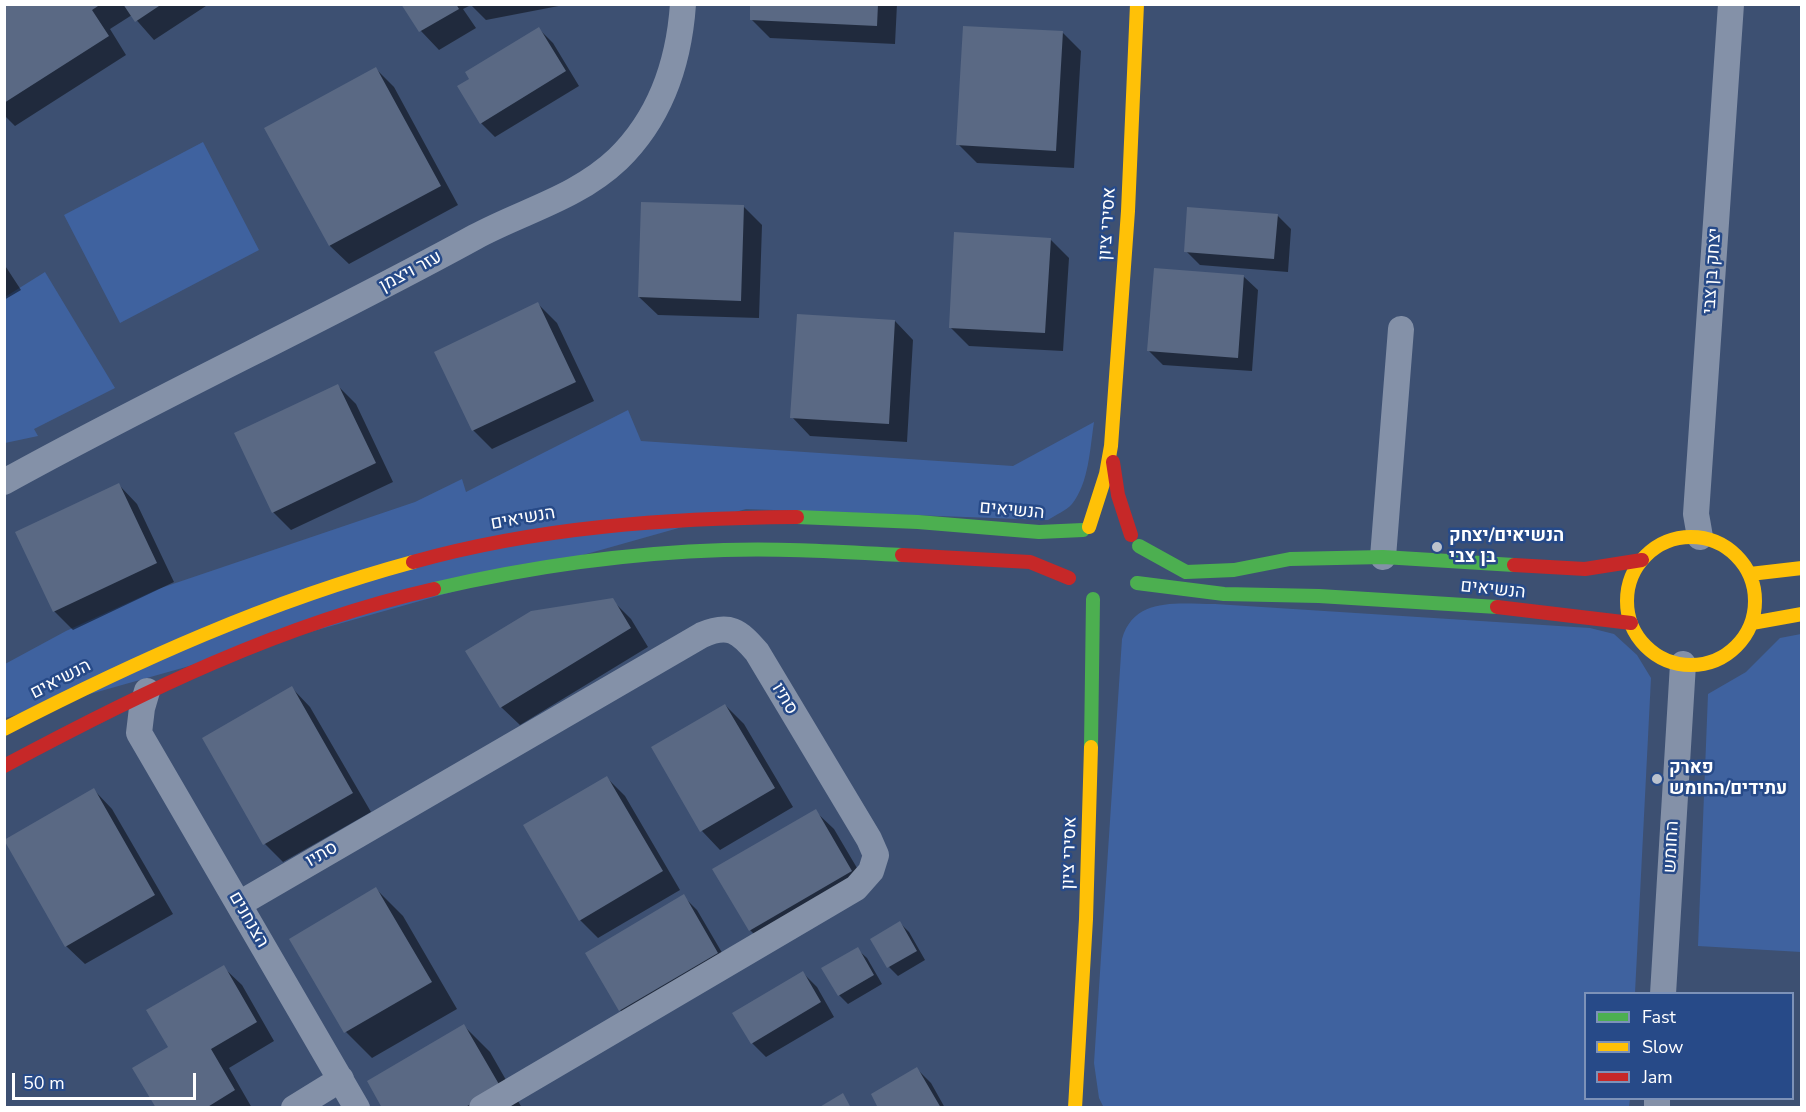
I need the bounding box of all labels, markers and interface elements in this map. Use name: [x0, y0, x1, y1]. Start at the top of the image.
street label: אסירי ציון: [1095, 187, 1121, 261]
street label: יצחק בן צבי: [1699, 227, 1727, 315]
street label: עזר ויצמן: [376, 247, 446, 297]
street label: הנשיאים: [979, 497, 1045, 525]
street label: הנשיאים: [489, 503, 557, 535]
place label: הנשיאים/יצחק בן צבי: [1449, 526, 1564, 568]
marker: הנשיאים/יצחק בן צבי: [1430, 540, 1444, 554]
street label: הנשיאים: [1459, 576, 1527, 604]
street label: הנשיאים: [27, 656, 95, 704]
street label: סתיו: [766, 679, 802, 719]
place label: פארק עתידים/החומש: [1669, 758, 1787, 800]
marker: פארק עתידים/החומש: [1650, 772, 1664, 786]
street label: אסירי ציון: [1058, 816, 1082, 890]
street label: החומש: [1660, 820, 1684, 874]
street label: סתיו: [302, 837, 342, 873]
street label: הצנחנים: [223, 888, 273, 952]
legend: [1584, 992, 1794, 1100]
text: Fast: [1642, 1005, 1676, 1029]
text: Slow: [1642, 1035, 1683, 1059]
scale bar: [15, 1061, 200, 1099]
text: Jam: [1642, 1065, 1673, 1089]
text: 50 m: [23, 1071, 65, 1095]

